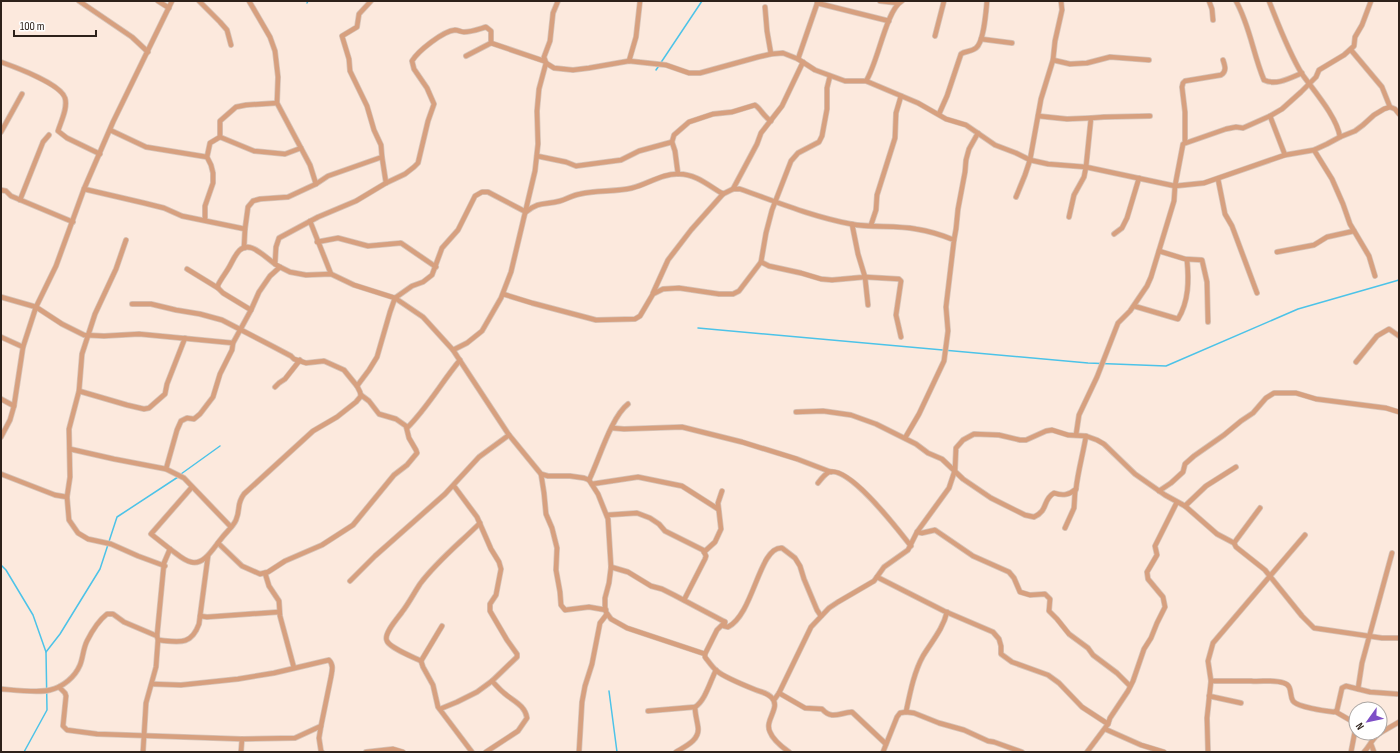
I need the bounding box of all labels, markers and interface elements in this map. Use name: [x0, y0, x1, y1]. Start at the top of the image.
scale bar: [14, 12, 96, 38]
text: 100 m: [20, 19, 45, 34]
north arrow: [1348, 701, 1388, 741]
text: N: [1353, 720, 1367, 732]

